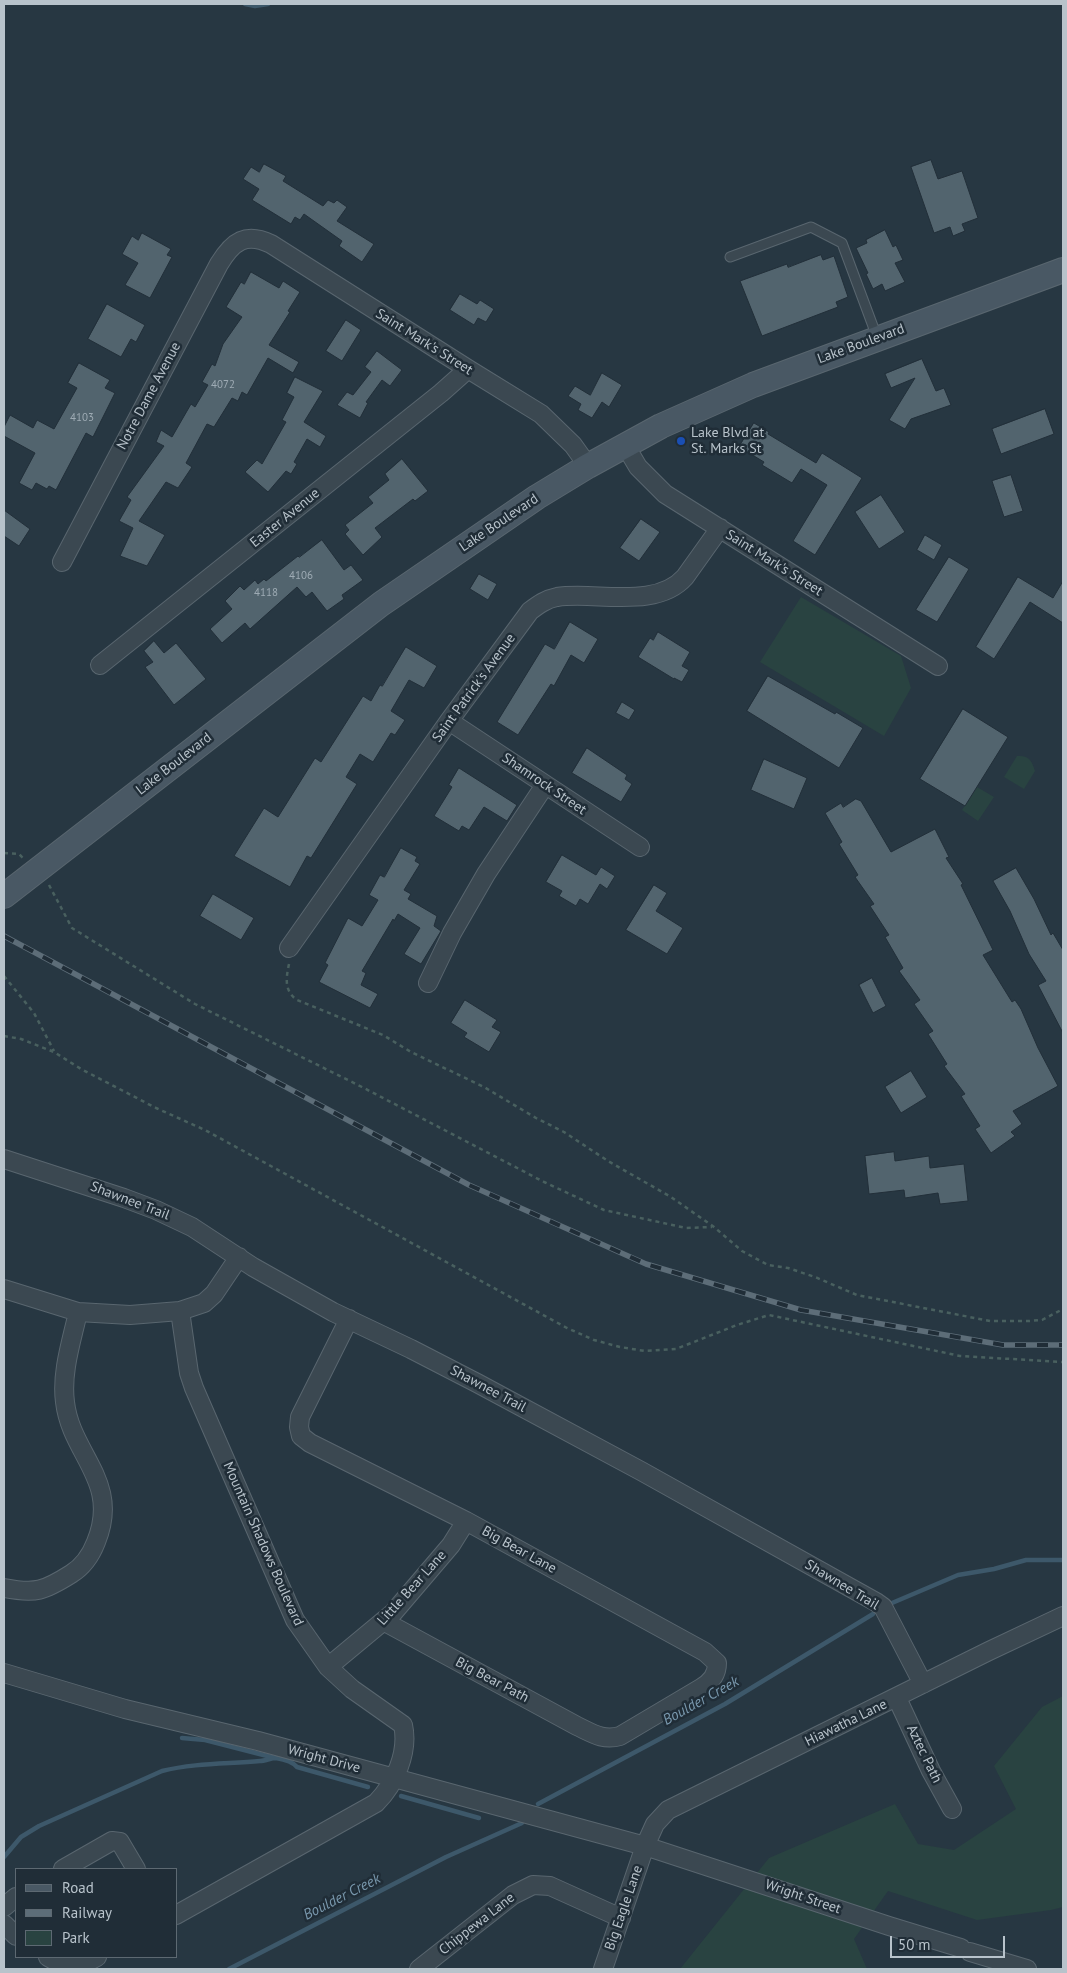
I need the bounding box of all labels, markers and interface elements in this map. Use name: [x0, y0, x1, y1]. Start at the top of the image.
street label: Saint Mark's Street: [372, 305, 476, 379]
street label: Lake Boulevard: [815, 320, 907, 368]
street label: Notre Dame Avenue: [114, 339, 184, 453]
house number: 4072: [211, 378, 235, 392]
house number: 4103: [70, 411, 94, 425]
place label: Lake Blvd at St. Marks St: [691, 425, 764, 458]
marker: Lake Blvd at St. Marks St: [675, 435, 687, 447]
street label: Easter Avenue: [247, 485, 323, 551]
street label: Lake Boulevard: [456, 490, 542, 556]
street label: Saint Mark's Street: [722, 526, 826, 600]
house number: 4106: [289, 569, 313, 583]
house number: 4118: [254, 586, 278, 600]
street label: Saint Patrick's Avenue: [429, 630, 519, 746]
street label: Lake Boulevard: [133, 729, 215, 799]
street label: Shamrock Street: [499, 750, 589, 818]
street label: Shawnee Trail: [88, 1178, 172, 1224]
street label: Shawnee Trail: [447, 1362, 529, 1416]
street label: Mountain Shadows Boulevard: [219, 1459, 307, 1629]
street label: Big Bear Lane: [479, 1523, 559, 1577]
street label: Little Bear Lane: [374, 1547, 450, 1629]
street label: Shawnee Trail: [802, 1556, 882, 1614]
street label: Big Bear Path: [452, 1654, 532, 1706]
water label: Boulder Creek: [660, 1673, 742, 1729]
street label: Hiawatha Lane: [802, 1696, 890, 1750]
street label: Aztec Path: [903, 1722, 945, 1786]
street label: Wright Drive: [286, 1741, 362, 1777]
street label: Big Eagle Lane: [602, 1863, 646, 1953]
legend: [15, 1868, 178, 1958]
water label: Boulder Creek: [300, 1870, 384, 1924]
street label: Wright Street: [763, 1876, 843, 1918]
text: Road: [62, 1878, 94, 1897]
street label: Chippewa Lane: [436, 1889, 518, 1959]
text: Railway: [62, 1903, 112, 1922]
scale bar: [892, 1926, 1007, 1958]
text: Park: [62, 1928, 90, 1947]
text: 50 m: [898, 1935, 931, 1954]

